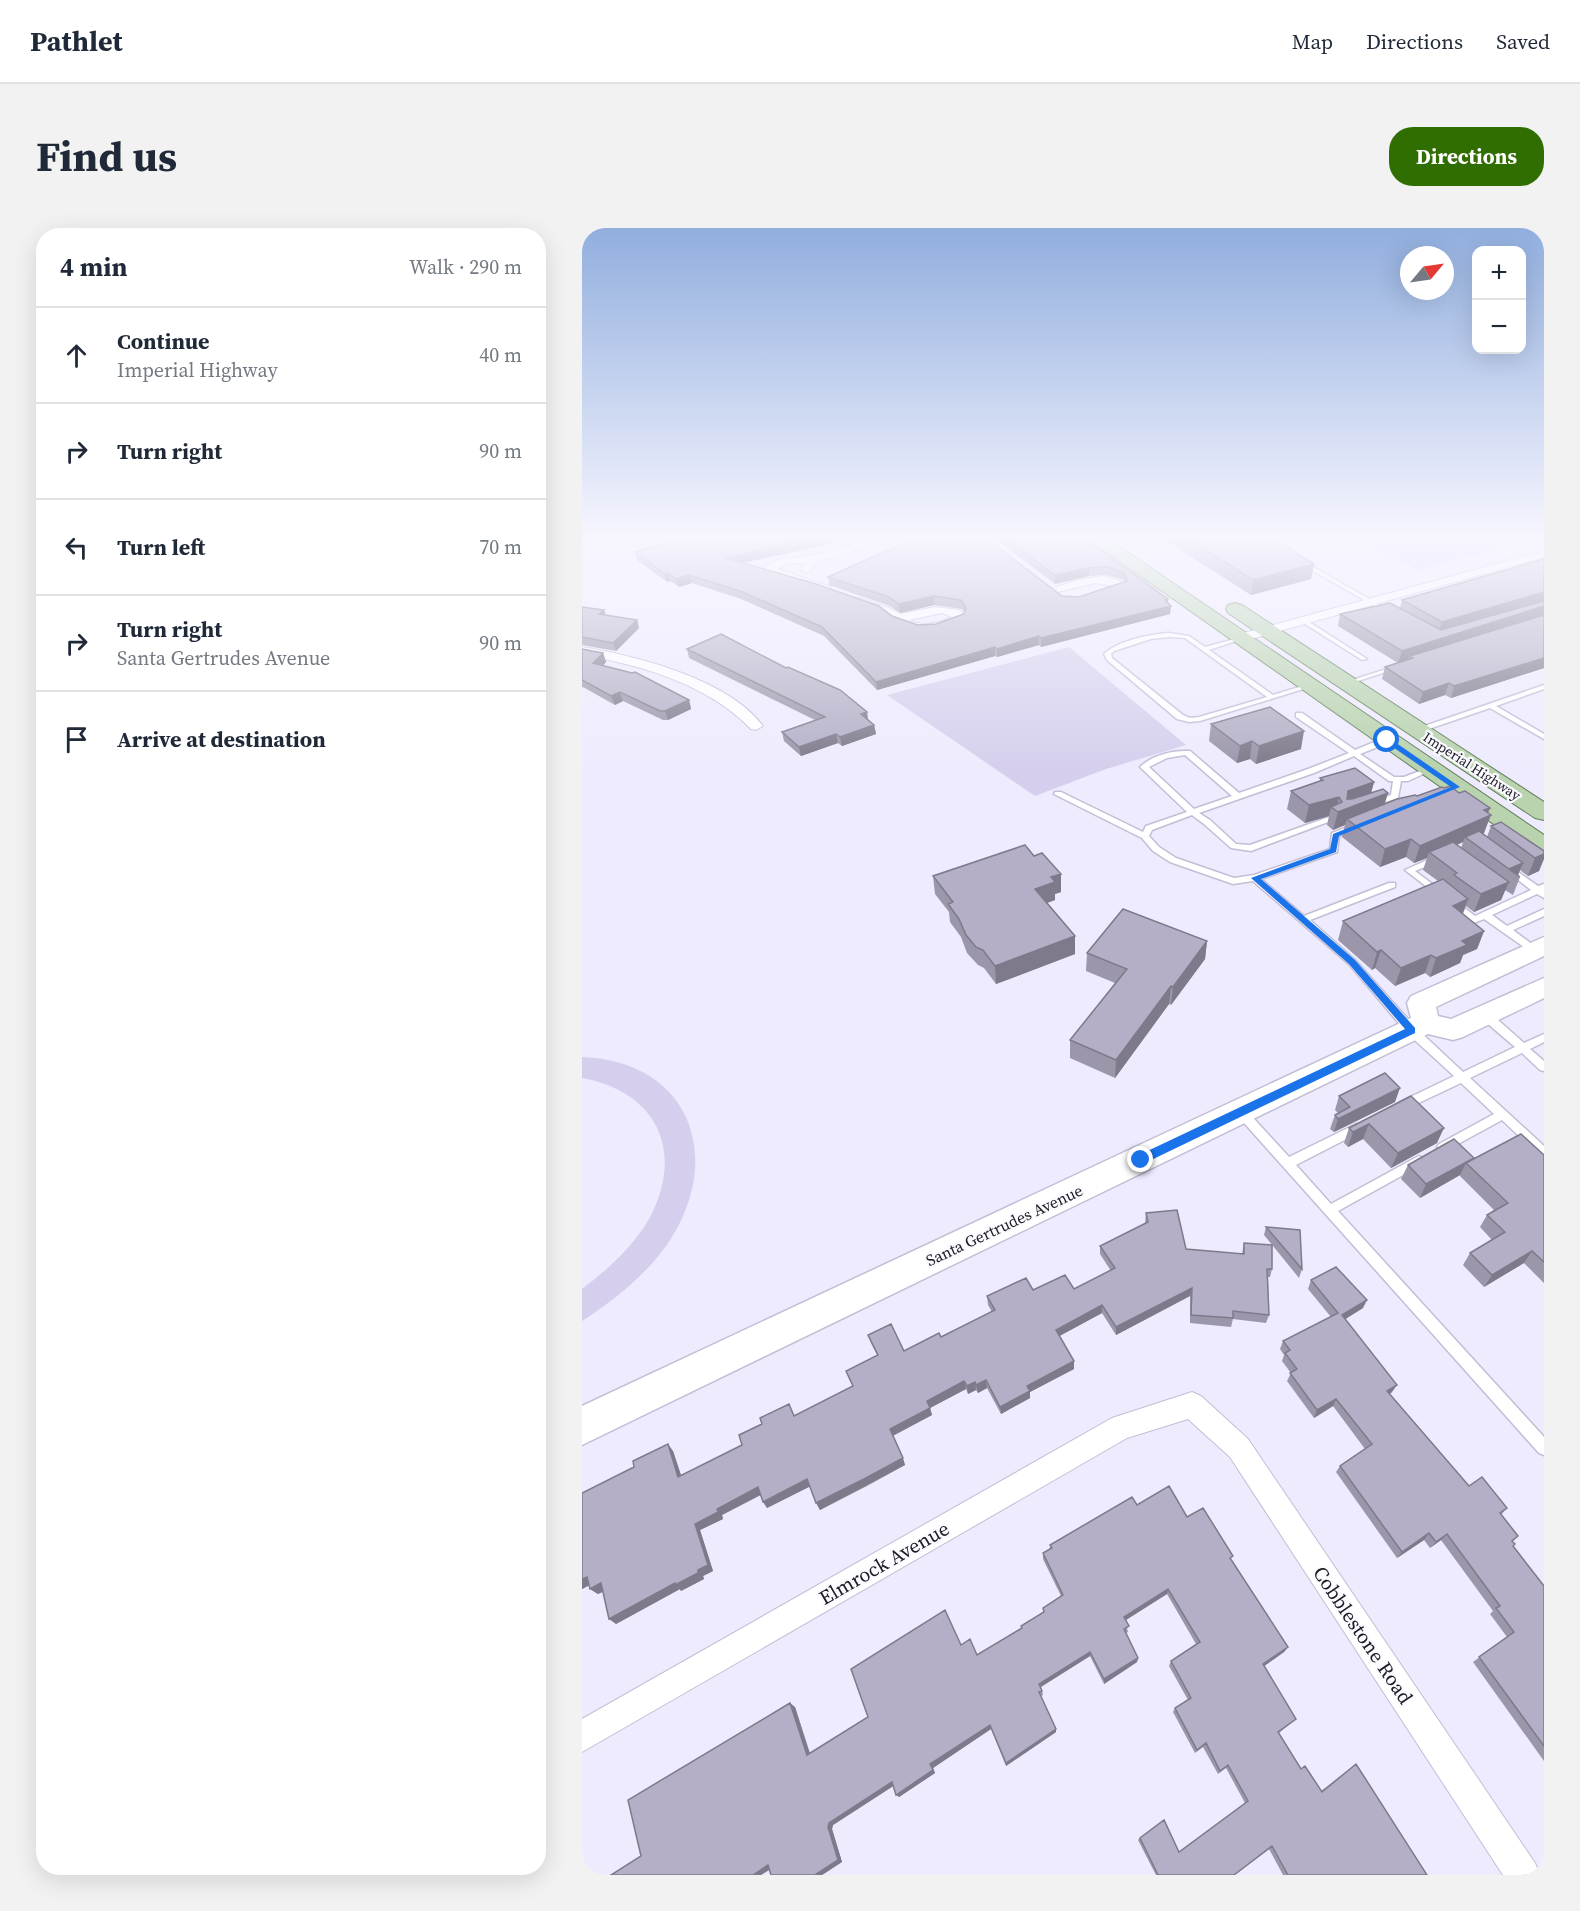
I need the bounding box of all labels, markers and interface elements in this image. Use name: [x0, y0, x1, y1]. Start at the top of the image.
text: Pathlet: [30, 22, 123, 60]
text: Map: [1292, 27, 1333, 56]
text: Directions: [1366, 27, 1463, 56]
text: Saved: [1496, 27, 1550, 56]
text: Find us: [36, 127, 177, 185]
button: Directions: [1389, 127, 1544, 186]
north arrow: [1400, 246, 1454, 300]
map controls: [1472, 246, 1526, 354]
button: +: [1472, 246, 1526, 300]
text: 4 min: [60, 249, 127, 285]
text: Walk · 290 m: [409, 253, 522, 281]
button: −: [1472, 300, 1526, 354]
text: Continue: [117, 326, 210, 356]
icon: ahead: [60, 339, 93, 372]
text: 40 m: [479, 341, 522, 369]
text: Imperial Highway: [117, 356, 278, 384]
icon: right: [60, 435, 93, 468]
text: Turn right: [117, 436, 222, 466]
text: 90 m: [479, 437, 522, 465]
icon: left: [60, 531, 93, 564]
text: Turn left: [117, 532, 205, 562]
text: 70 m: [479, 533, 522, 561]
text: Turn right: [117, 614, 222, 644]
icon: right: [60, 627, 93, 660]
text: 90 m: [479, 629, 522, 657]
text: Santa Gertrudes Avenue: [117, 644, 330, 672]
icon: arrive: [60, 723, 93, 756]
text: Arrive at destination: [117, 724, 326, 754]
route start: [1373, 726, 1399, 752]
street label: Imperial Highway: [1419, 727, 1525, 805]
route end: [1127, 1146, 1153, 1172]
street label: Santa Gertrudes Avenue: [922, 1179, 1086, 1271]
street label: Elmrock Avenue: [814, 1514, 954, 1612]
street label: Cobblestone Road: [1306, 1561, 1420, 1710]

